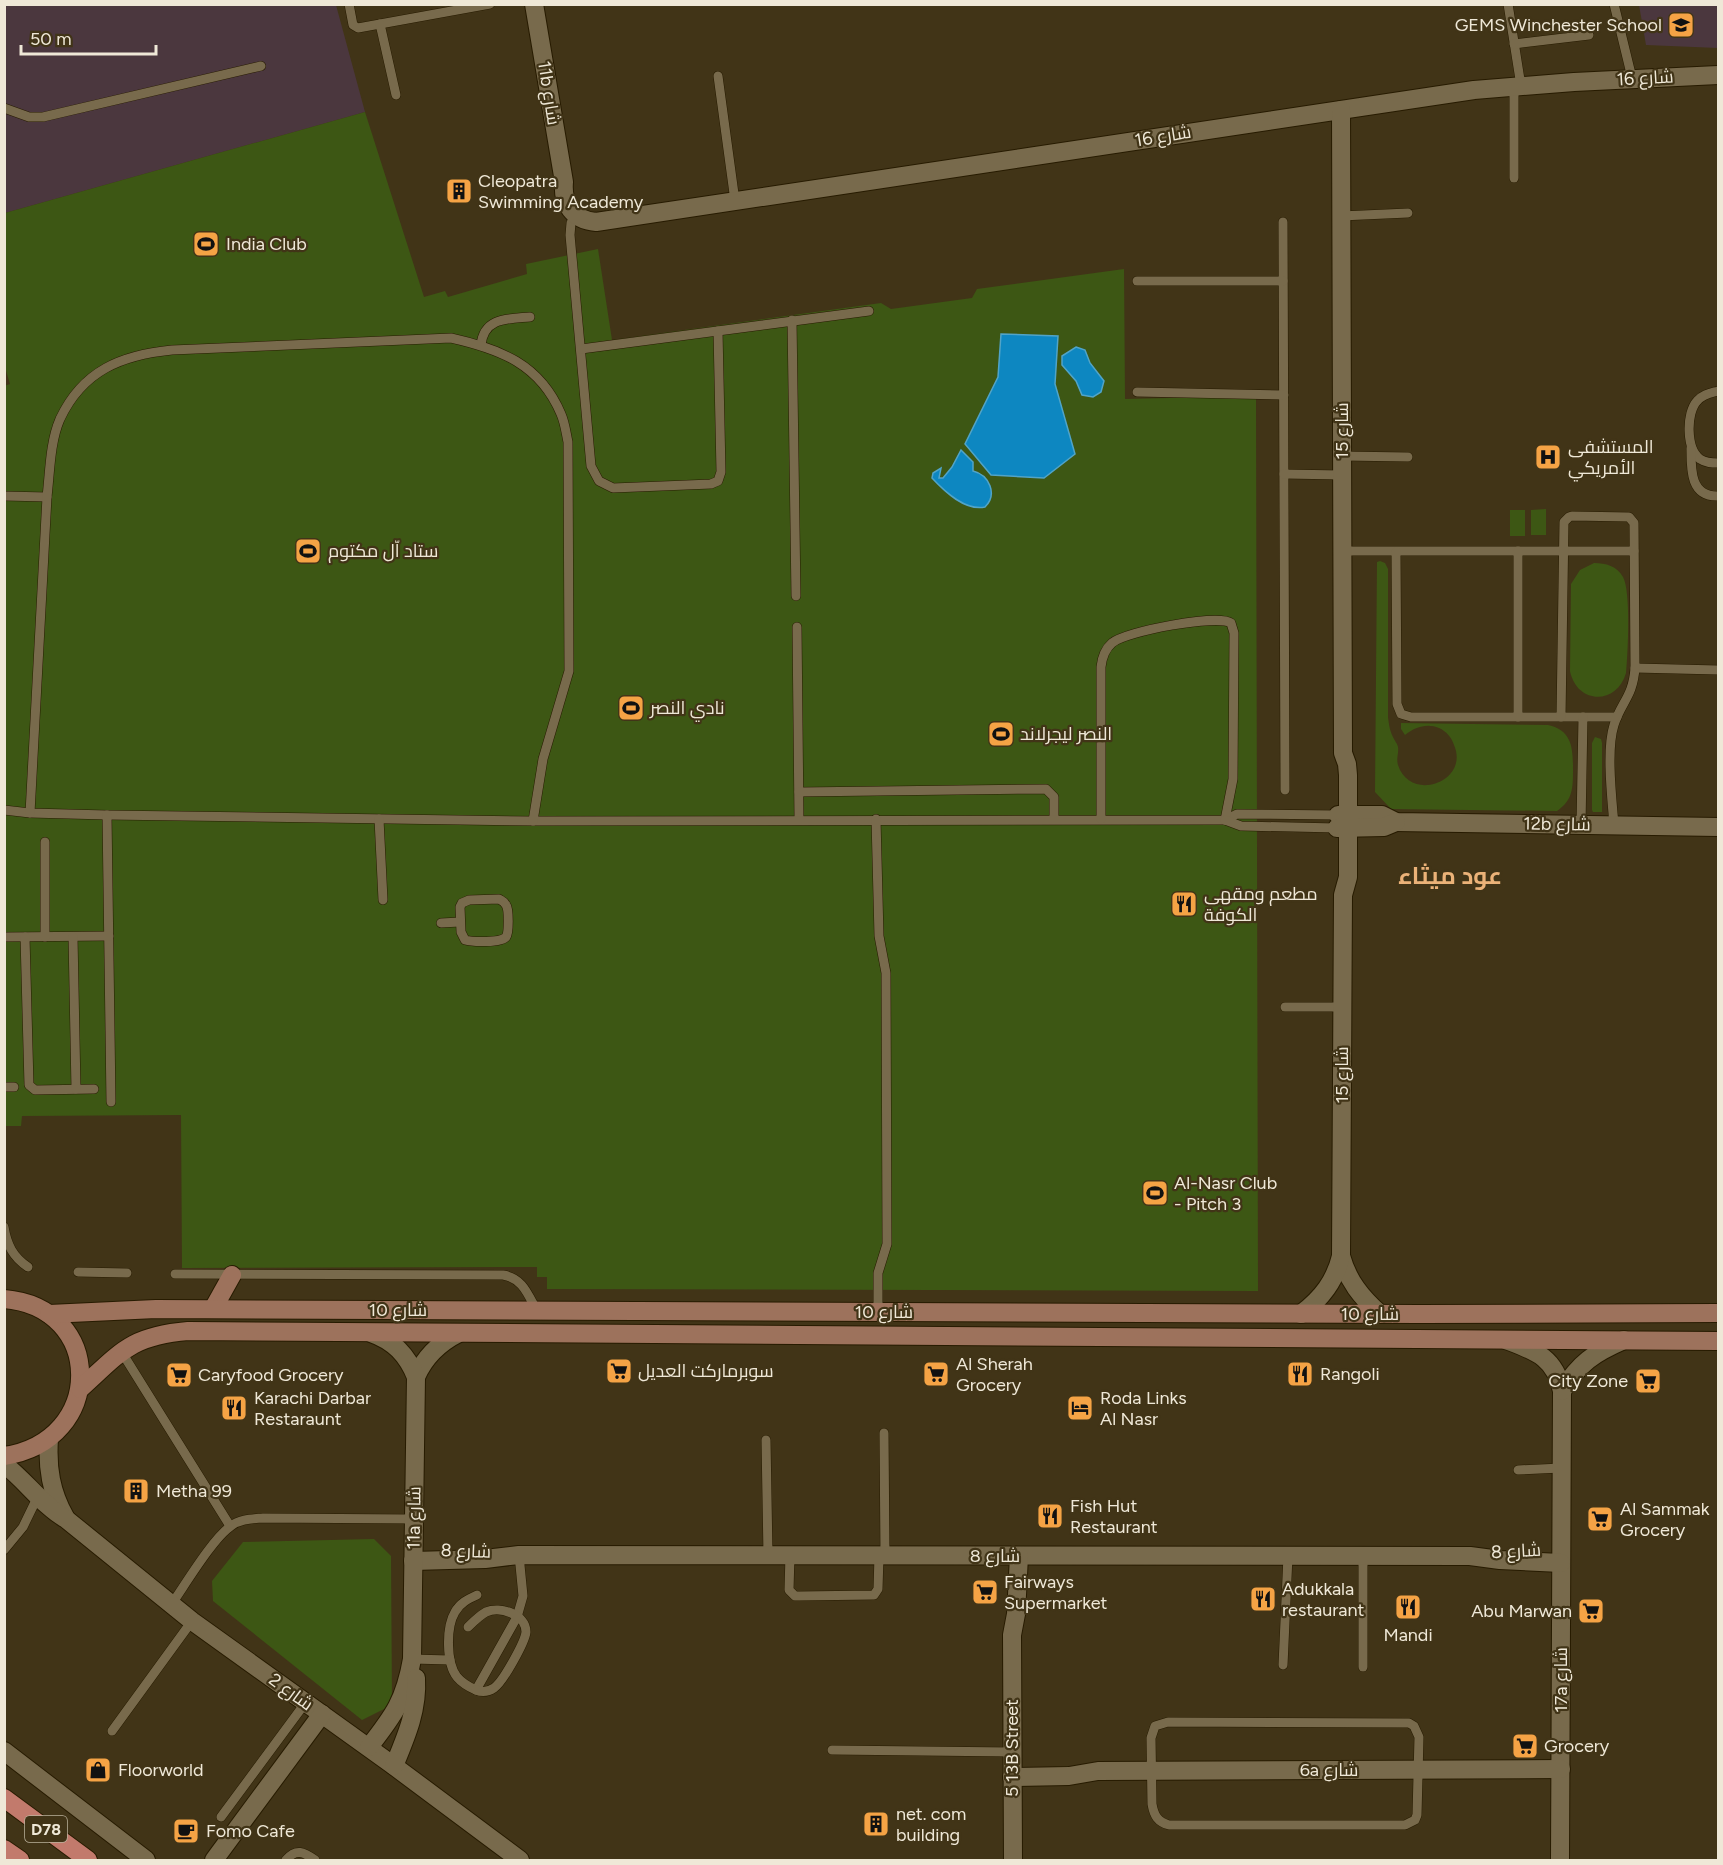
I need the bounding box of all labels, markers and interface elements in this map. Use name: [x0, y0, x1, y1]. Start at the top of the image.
school or university icon: GEMS Winchester School: [1666, 10, 1696, 40]
place label: GEMS Winchester School: [1455, 14, 1662, 36]
scale bar: [21, 18, 156, 56]
text: 50 m: [30, 28, 72, 50]
street label: 11b شارع: [532, 59, 565, 127]
street label: شارع 16: [1616, 66, 1674, 91]
street label: شارع 16: [1133, 121, 1193, 152]
place label: Cleopatra Swimming Academy: [478, 170, 644, 213]
building icon: Cleopatra Swimming Academy: [444, 176, 474, 206]
sports icon: India Club: [191, 229, 221, 259]
place label: India Club: [226, 233, 307, 255]
street label: شارع 15: [1331, 402, 1354, 460]
place label: المستشفى الأمريكي: [1568, 436, 1654, 482]
hospital icon: المستشفى الأمريكي: [1533, 442, 1563, 472]
sports icon: ستاد اّل مكتوم: [293, 536, 323, 566]
place label: ستاد اّل مكتوم: [328, 540, 438, 563]
sports icon: نادي النصر: [616, 693, 646, 723]
place label: نادي النصر: [649, 697, 725, 722]
sports icon: النصر ليجرلاند: [986, 719, 1016, 749]
place label: النصر ليجرلاند: [1020, 723, 1112, 745]
street label: 12b شارع: [1523, 812, 1591, 837]
district label: عود ميثاء: [1398, 861, 1502, 890]
place label: مطعم ومقهى الكوفة: [1204, 883, 1317, 926]
restaurant icon: مطعم ومقهى الكوفة: [1169, 889, 1199, 919]
street label: شارع 15: [1331, 1046, 1354, 1104]
place label: Al-Nasr Club - Pitch 3: [1174, 1172, 1277, 1215]
sports icon: Al-Nasr Club - Pitch 3: [1140, 1178, 1170, 1208]
street label: شارع 10: [369, 1299, 427, 1322]
street label: شارع 10: [855, 1301, 913, 1324]
street label: شارع 10: [1341, 1303, 1399, 1326]
place label: Al Sherah Grocery: [956, 1353, 1033, 1396]
supermarket icon: سوبرماركت العديل: [604, 1356, 634, 1386]
supermarket icon: Al Sherah Grocery: [921, 1359, 951, 1389]
restaurant icon: Rangoli: [1285, 1359, 1315, 1389]
supermarket icon: Caryfood Grocery: [164, 1360, 194, 1390]
place label: سوبرماركت العديل: [638, 1360, 774, 1382]
place label: Rangoli: [1320, 1363, 1380, 1385]
place label: Caryfood Grocery: [198, 1364, 344, 1386]
supermarket icon: City Zone: [1633, 1366, 1663, 1396]
place label: City Zone: [1548, 1370, 1628, 1392]
place label: Karachi Darbar Restaraunt: [254, 1387, 371, 1430]
place label: Roda Links Al Nasr: [1100, 1387, 1187, 1430]
restaurant icon: Karachi Darbar Restaraunt: [219, 1393, 249, 1423]
hotel icon: Roda Links Al Nasr: [1065, 1393, 1095, 1423]
building icon: Metha 99: [121, 1476, 151, 1506]
place label: Metha 99: [156, 1480, 232, 1502]
street label: 11a شارع: [402, 1486, 427, 1550]
place label: Fish Hut Restaurant: [1070, 1495, 1158, 1538]
place label: Al Sammak Grocery: [1620, 1498, 1710, 1541]
restaurant icon: Fish Hut Restaurant: [1035, 1501, 1065, 1531]
supermarket icon: Al Sammak Grocery: [1585, 1504, 1615, 1534]
street label: شارع 8: [440, 1539, 492, 1564]
street label: شارع 8: [1490, 1539, 1542, 1564]
street label: شارع 8: [970, 1545, 1020, 1568]
place label: Fairways Supermarket: [1004, 1571, 1108, 1614]
supermarket icon: Fairways Supermarket: [970, 1577, 1000, 1607]
place label: Adukkala restaurant: [1282, 1578, 1365, 1621]
restaurant icon: Adukkala restaurant: [1248, 1584, 1278, 1614]
restaurant icon: Mandi: [1393, 1592, 1423, 1622]
supermarket icon: Abu Marwan: [1576, 1596, 1606, 1626]
place label: Abu Marwan: [1471, 1600, 1572, 1622]
place label: Mandi: [1383, 1624, 1433, 1646]
street label: 17a شارع: [1550, 1647, 1573, 1713]
street label: شارع 2: [264, 1669, 317, 1716]
street label: 5 13B Street: [1001, 1699, 1023, 1797]
supermarket icon: Grocery: [1510, 1731, 1540, 1761]
place label: Grocery: [1544, 1735, 1610, 1757]
shop icon: Floorworld: [83, 1755, 113, 1785]
place label: Floorworld: [118, 1759, 204, 1781]
street label: 6a شارع: [1300, 1759, 1358, 1782]
place label: net. com building: [896, 1803, 966, 1846]
building icon: net. com building: [861, 1809, 891, 1839]
road number: D78: [25, 1816, 67, 1842]
cafe icon: Fomo Cafe: [171, 1816, 201, 1846]
place label: Fomo Cafe: [206, 1820, 295, 1842]

